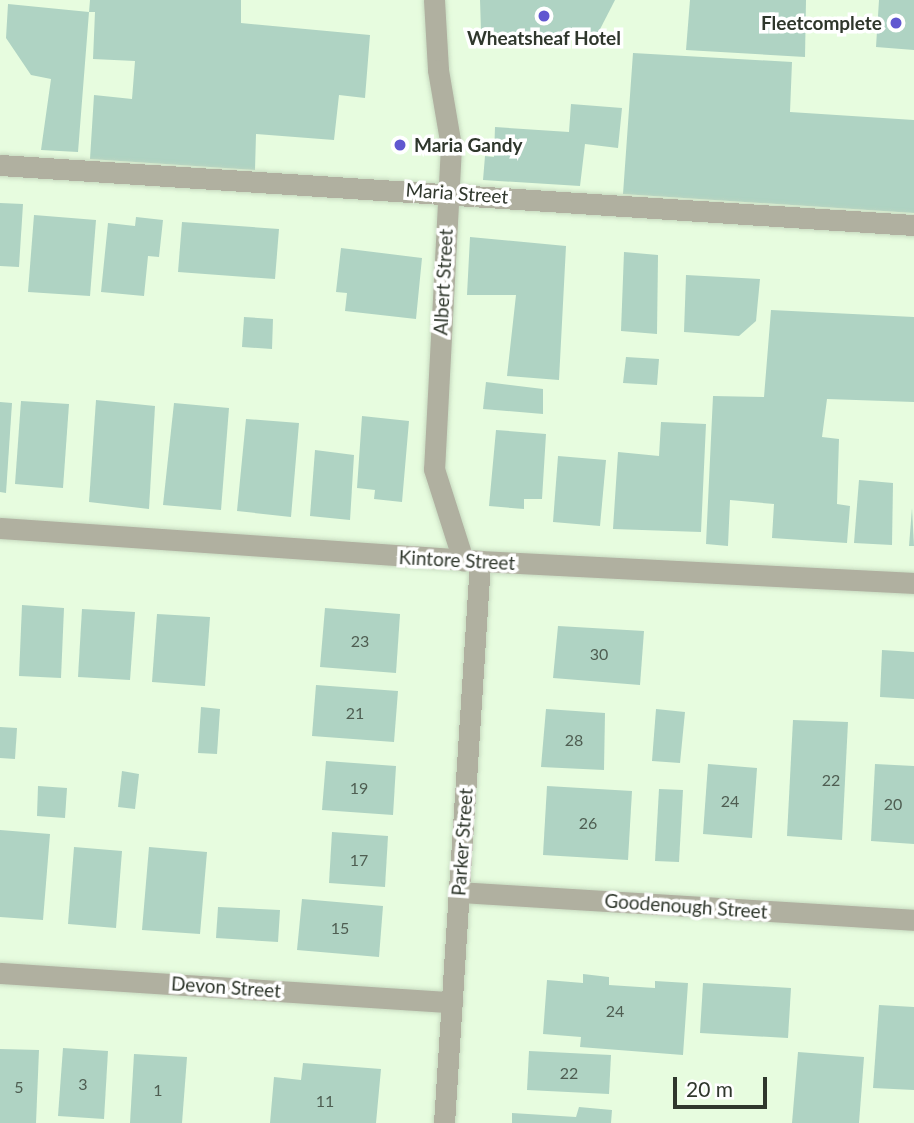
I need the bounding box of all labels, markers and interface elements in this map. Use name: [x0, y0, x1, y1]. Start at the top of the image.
marker: Wheatsheaf Hotel: [536, 8, 552, 24]
place label: Fleetcomplete: [761, 12, 882, 34]
marker: Fleetcomplete: [888, 15, 904, 31]
place label: Wheatsheaf Hotel: [467, 27, 621, 49]
place label: Maria Gandy: [414, 134, 522, 156]
marker: Maria Gandy: [392, 137, 408, 153]
street label: Maria Street: [405, 178, 509, 208]
street label: Albert Street: [429, 228, 457, 336]
street label: Kintore Street: [398, 546, 516, 574]
house number: 23: [351, 631, 369, 651]
house number: 30: [590, 644, 608, 664]
house number: 21: [346, 703, 364, 723]
house number: 28: [565, 730, 583, 750]
house number: 22: [822, 770, 840, 790]
house number: 19: [350, 778, 368, 798]
street label: Parker Street: [447, 787, 477, 897]
house number: 24: [721, 791, 739, 811]
house number: 20: [884, 794, 902, 814]
house number: 26: [579, 813, 597, 833]
house number: 17: [350, 850, 368, 870]
street label: Goodenough Street: [604, 889, 768, 923]
house number: 15: [331, 918, 349, 938]
street label: Devon Street: [170, 972, 282, 1002]
house number: 24: [606, 1001, 624, 1021]
house number: 22: [560, 1063, 578, 1083]
scale bar: [676, 1064, 771, 1108]
house number: 3: [78, 1074, 88, 1094]
text: 20 m: [686, 1076, 733, 1101]
house number: 5: [14, 1077, 24, 1097]
house number: 1: [153, 1080, 163, 1100]
house number: 11: [316, 1091, 334, 1111]

